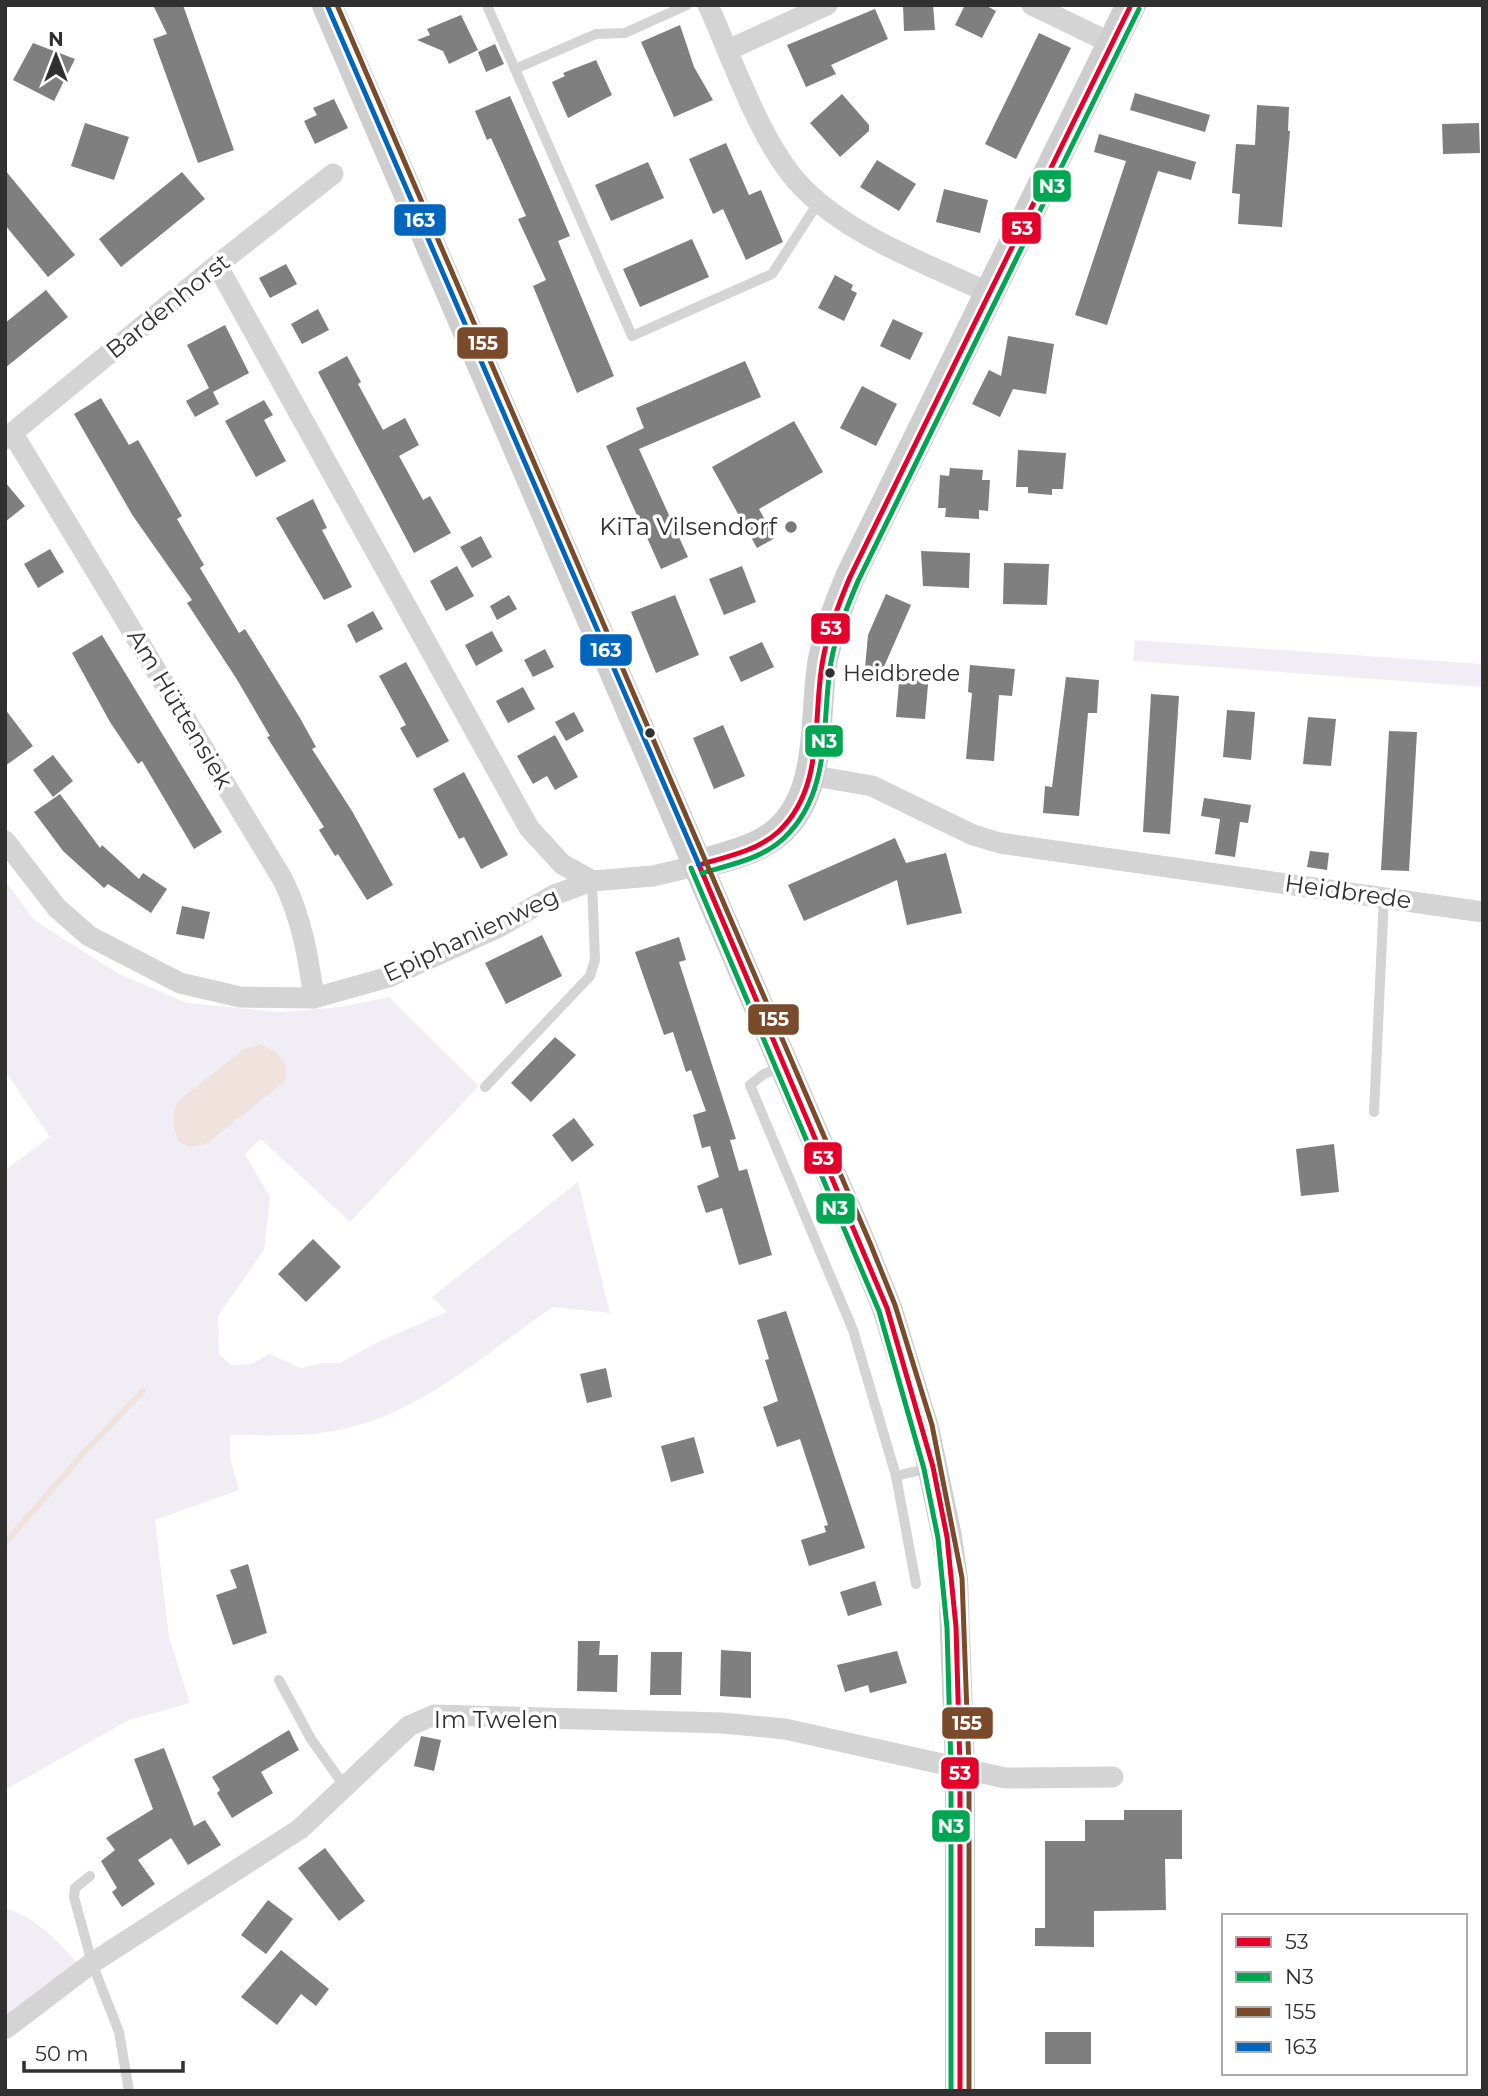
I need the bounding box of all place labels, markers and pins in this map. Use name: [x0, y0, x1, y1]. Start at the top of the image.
place label: KiTa Vilsendorf: [599, 512, 778, 541]
marker: KiTa Vilsendorf: [783, 519, 799, 535]
place label: Heidbrede: [843, 660, 960, 687]
marker: Heidbrede: [823, 666, 837, 680]
unlabelled marker: [643, 726, 657, 740]

